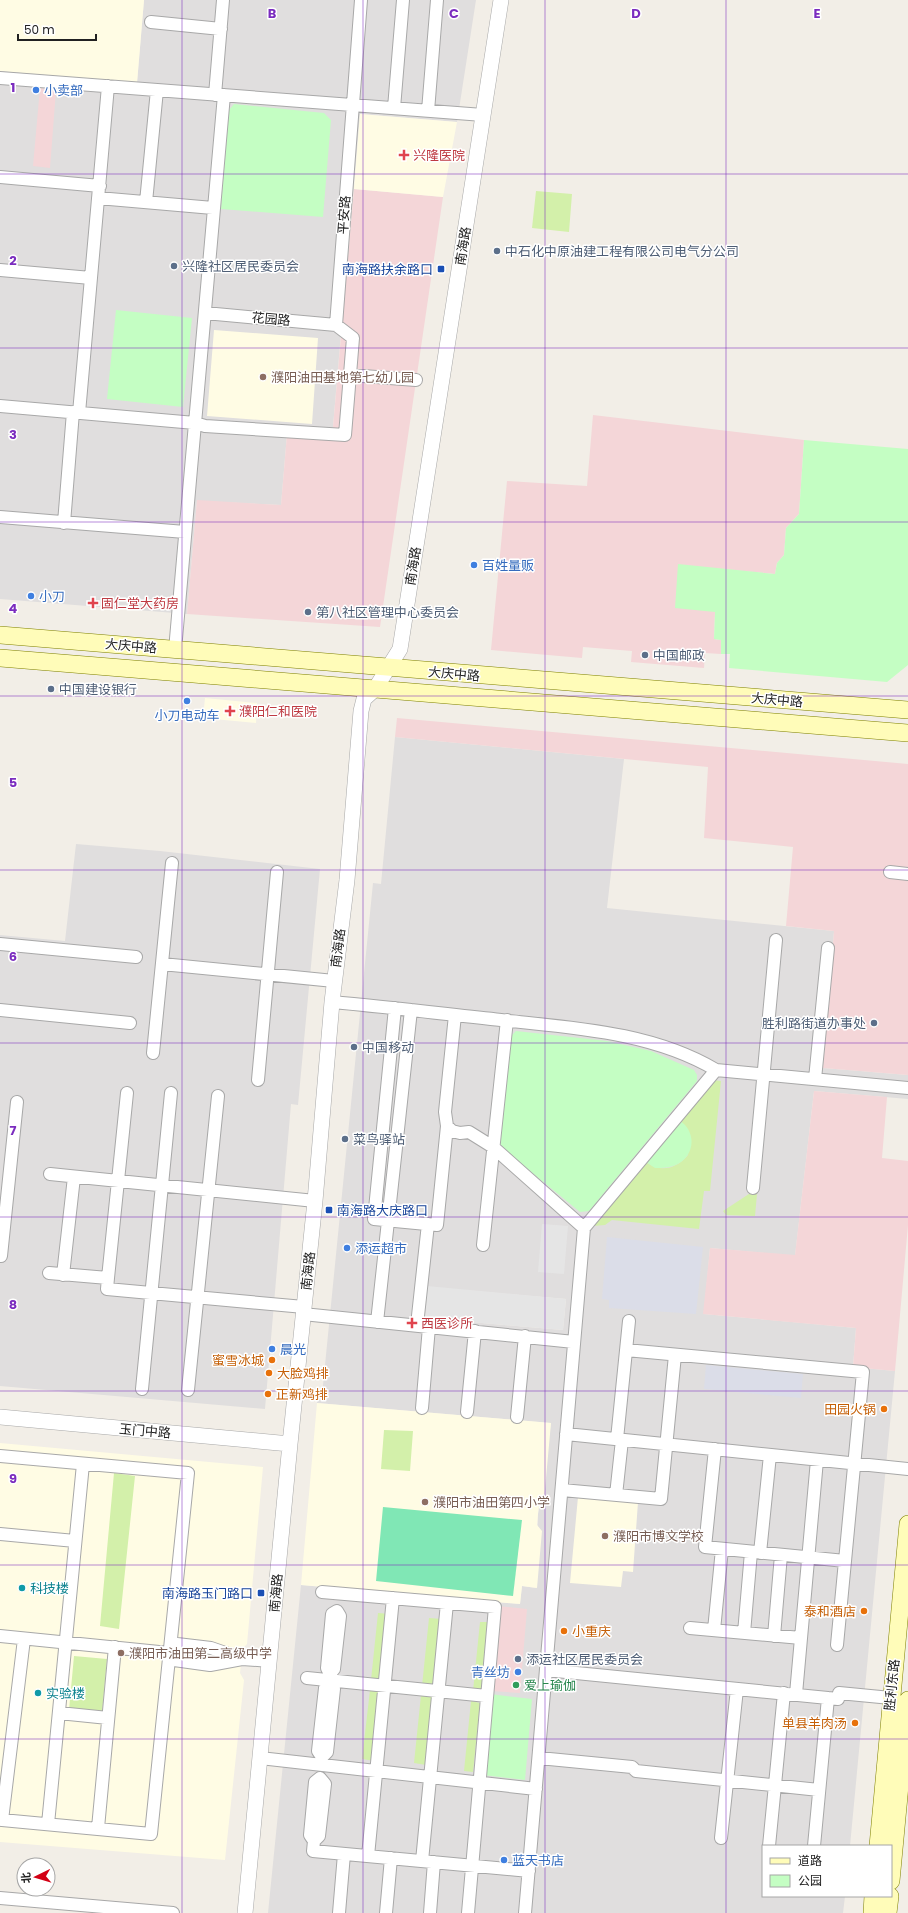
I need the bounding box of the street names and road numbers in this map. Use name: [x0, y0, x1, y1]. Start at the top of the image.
street label: 平安路: [333, 195, 355, 235]
street label: 南海路: [451, 225, 475, 267]
street label: 花园路: [251, 308, 291, 330]
street label: 南海路: [401, 545, 425, 587]
street label: 大庆中路: [104, 634, 158, 658]
street label: 大庆中路: [427, 662, 481, 686]
street label: 大庆中路: [750, 688, 804, 712]
street label: 南海路: [326, 927, 350, 969]
street label: 南海路: [297, 1251, 319, 1291]
street label: 玉门中路: [118, 1419, 172, 1443]
street label: 南海路: [265, 1573, 287, 1613]
street label: 胜利东路: [880, 1658, 904, 1712]

